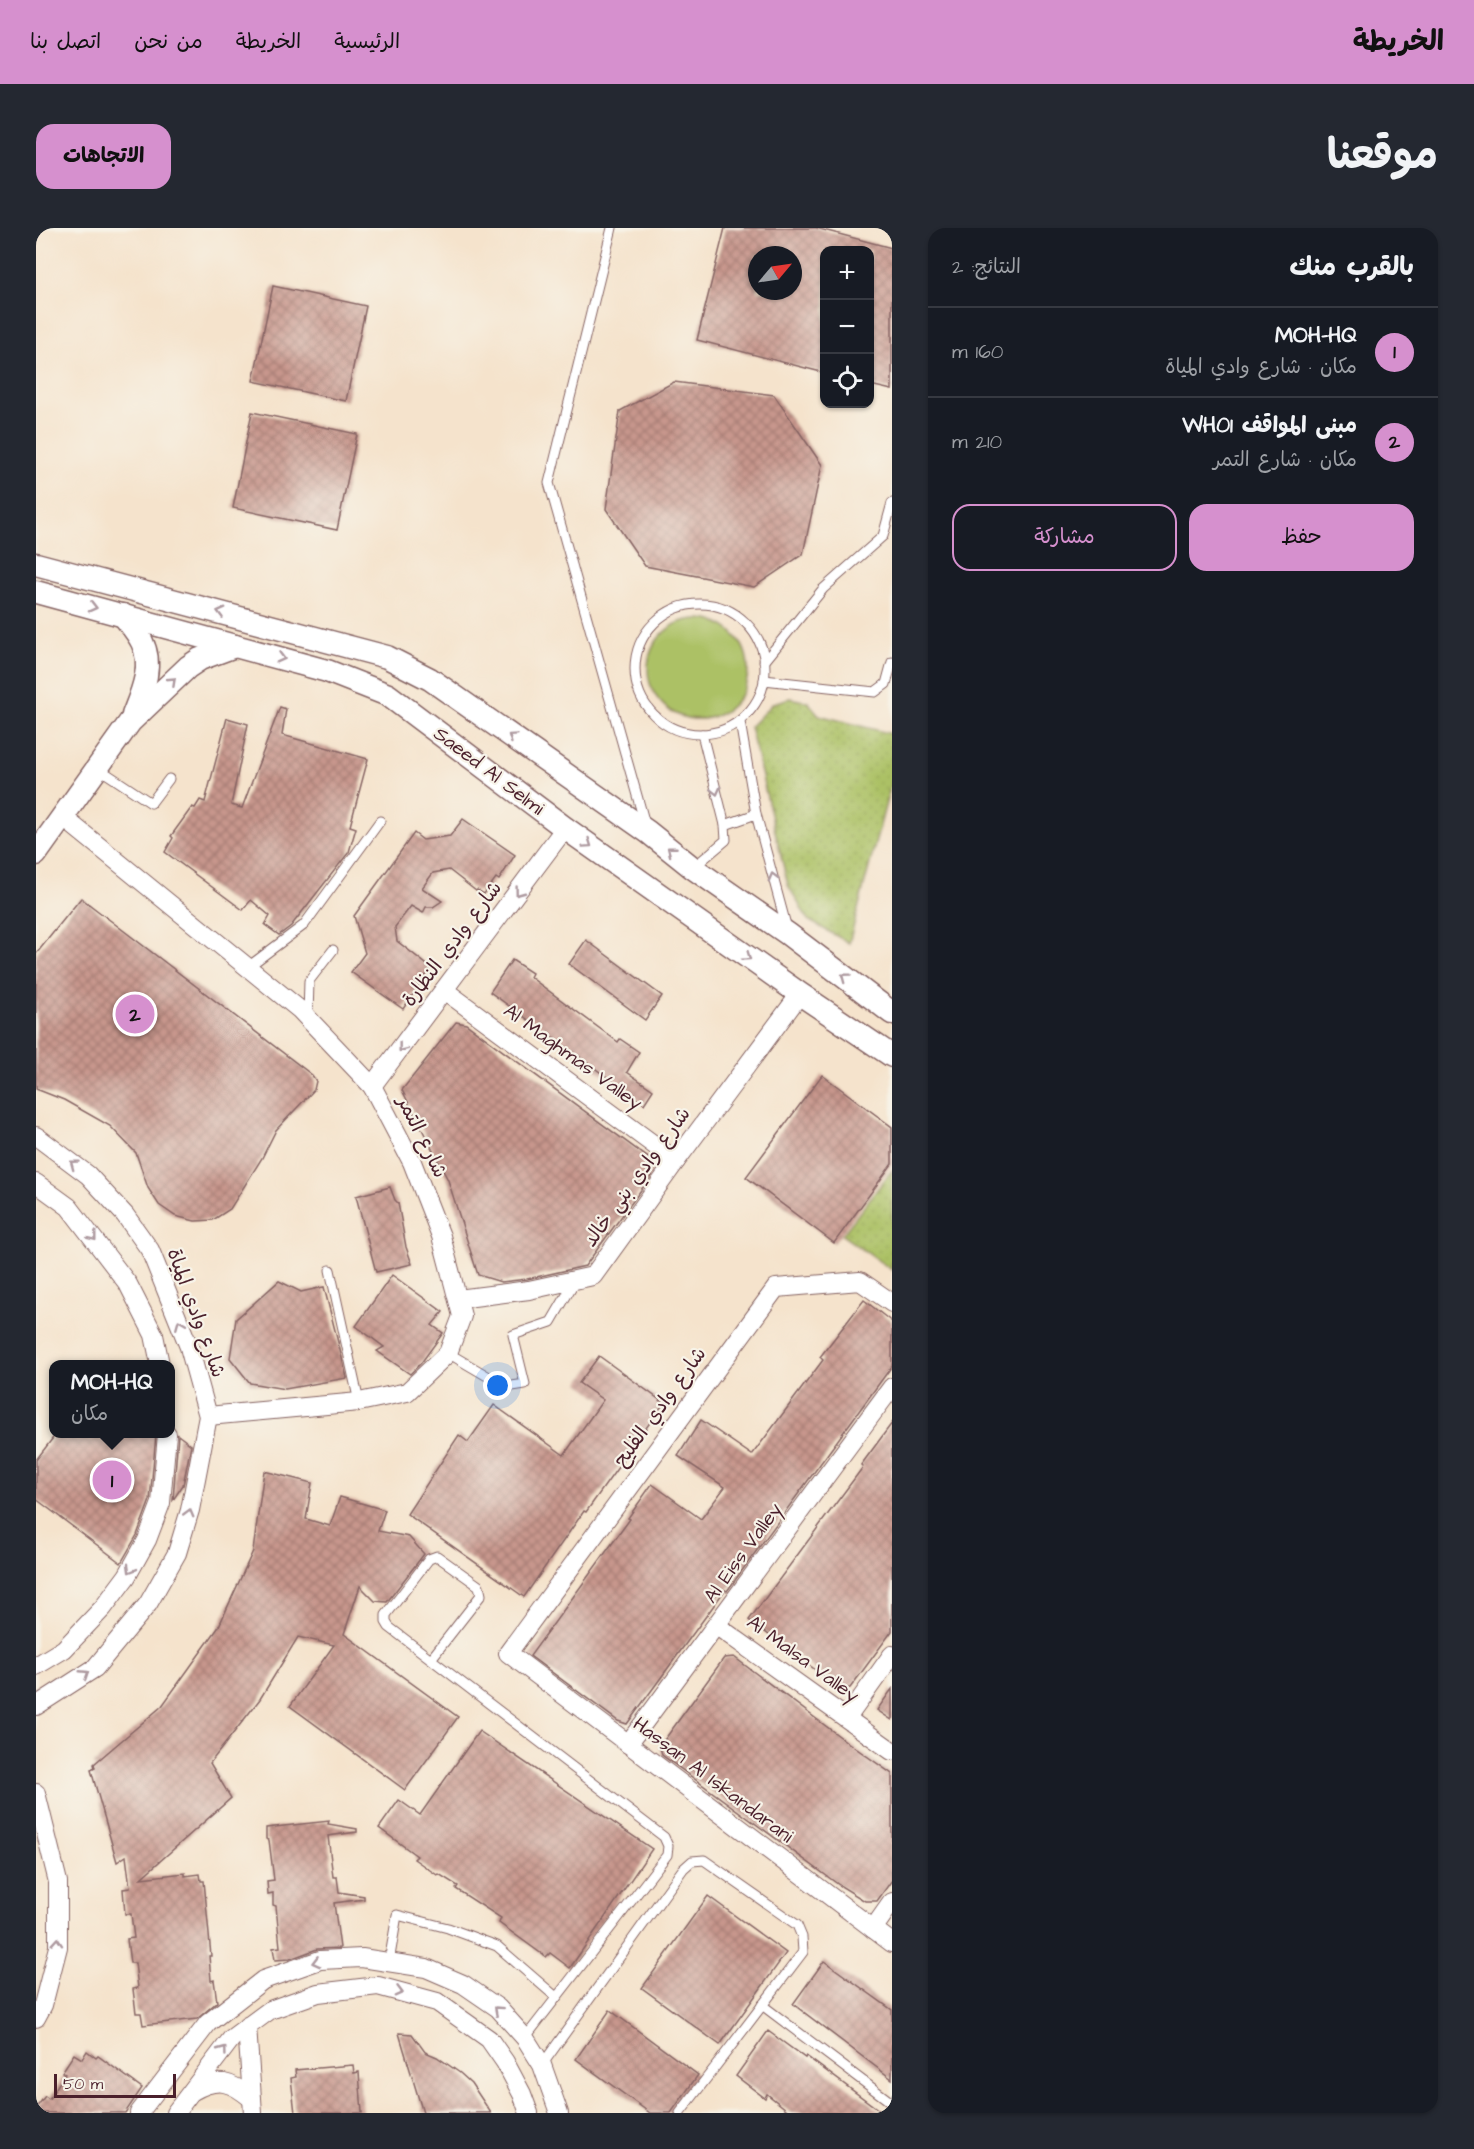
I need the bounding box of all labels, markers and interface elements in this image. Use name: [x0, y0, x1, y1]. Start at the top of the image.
text: الخريطة: [1353, 22, 1444, 61]
text: اتصل بنا: [30, 27, 101, 56]
text: من نحن: [134, 27, 203, 56]
text: الخريطة: [236, 27, 301, 56]
text: الرئيسية: [334, 27, 400, 56]
button: الاتجاهات: [36, 124, 171, 189]
text: موقعنا: [1327, 127, 1438, 185]
north arrow: [748, 246, 802, 300]
map controls: [820, 246, 874, 408]
button: +: [820, 246, 874, 300]
text: بالقرب منك: [1290, 249, 1414, 285]
text: النتائج: 2: [952, 253, 1021, 281]
button: −: [820, 300, 874, 354]
text: MOH-HQ: [1275, 320, 1357, 351]
text: 160 m: [952, 338, 1003, 366]
text: 1: [1393, 338, 1396, 366]
text: مكان · شارع وادي المياة: [1165, 353, 1357, 381]
button: locate: [820, 354, 874, 408]
text: مبنى المواقف WH01: [1182, 410, 1357, 441]
text: 210 m: [952, 428, 1002, 456]
text: 2: [1389, 428, 1400, 456]
text: مكان · شارع التمر: [1213, 446, 1357, 474]
button: مشاركة: [952, 504, 1177, 571]
button: حفظ: [1189, 504, 1414, 571]
one-way arrow: [87, 600, 97, 612]
one-way arrow: [216, 607, 227, 619]
one-way arrow: [275, 651, 286, 663]
one-way arrow: [165, 678, 176, 689]
street label: Saeed Al Selmi: [428, 720, 550, 822]
one-way arrow: [508, 733, 519, 744]
one-way arrow: [709, 785, 722, 795]
one-way arrow: [581, 837, 592, 848]
one-way arrow: [666, 847, 677, 858]
one-way arrow: [768, 873, 780, 883]
street label: شارع وادي النظارة: [395, 875, 509, 1013]
one-way arrow: [515, 886, 526, 897]
one-way arrow: [741, 949, 752, 960]
one-way arrow: [841, 974, 852, 985]
pin: 2: [116, 992, 154, 1036]
street label: Al Maghmas Valley: [497, 997, 648, 1118]
one-way arrow: [398, 1042, 409, 1053]
street label: شارع التمر: [389, 1089, 454, 1183]
street label: شارع وادي بني خالد: [577, 1101, 700, 1254]
one-way arrow: [70, 1161, 81, 1172]
one-way arrow: [86, 1230, 97, 1241]
street label: شارع وادي المياة: [160, 1244, 232, 1382]
one-way arrow: [175, 1319, 187, 1330]
street label: شارع وادي الفليح: [607, 1341, 713, 1473]
popup: [49, 1360, 175, 1438]
text: MOH-HQ: [71, 1367, 153, 1398]
your location: [483, 1371, 512, 1400]
text: مكان: [71, 1400, 108, 1428]
pin: 1: [92, 1458, 132, 1502]
street label: Al Eiss Valley: [697, 1497, 790, 1609]
one-way arrow: [182, 1508, 194, 1519]
one-way arrow: [126, 1563, 138, 1573]
street label: Al Malsa Valley: [740, 1609, 865, 1710]
one-way arrow: [78, 1670, 89, 1681]
street label: Hassan Al Iskandarani: [627, 1710, 799, 1850]
one-way arrow: [50, 1938, 63, 1947]
one-way arrow: [312, 1955, 322, 1968]
one-way arrow: [393, 1985, 404, 1997]
one-way arrow: [495, 2006, 505, 2017]
one-way arrow: [216, 2045, 227, 2056]
scale bar: [54, 2071, 176, 2098]
text: 50 m: [63, 2073, 103, 2095]

